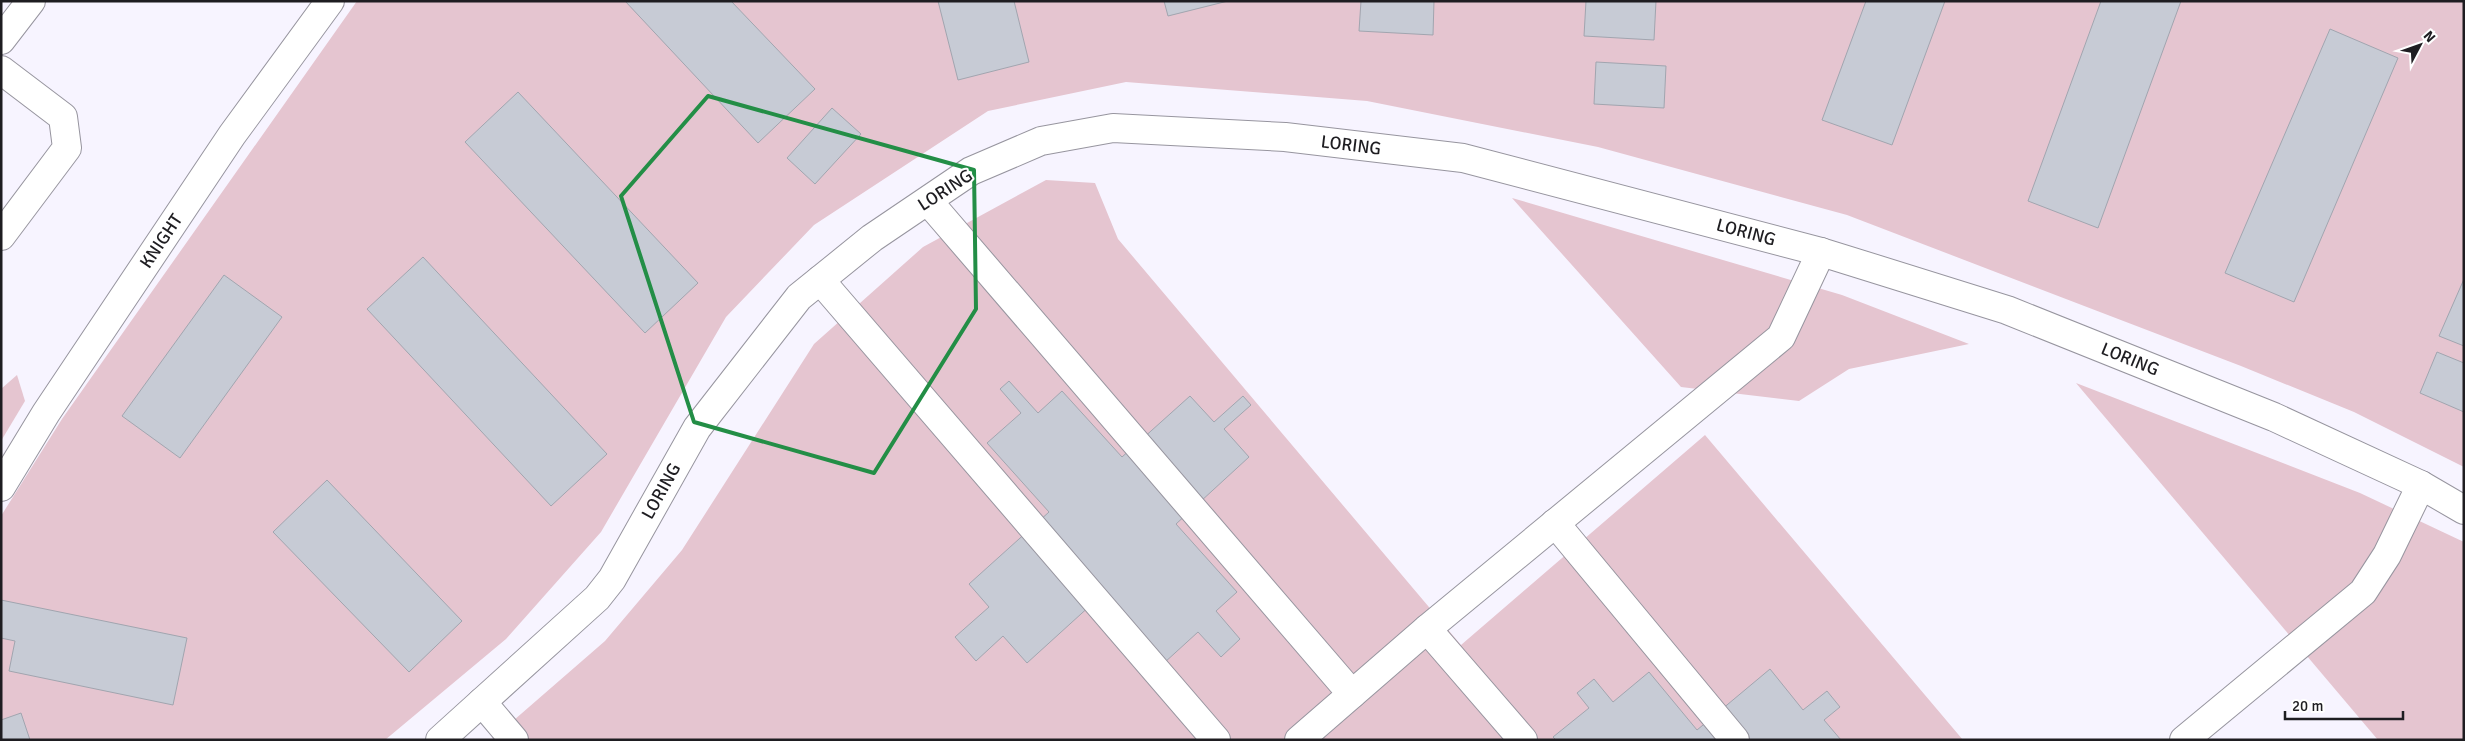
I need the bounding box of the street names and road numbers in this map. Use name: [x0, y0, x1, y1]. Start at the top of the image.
street label: LORING: [1320, 130, 1382, 160]
street label: LORING: [914, 164, 976, 216]
street label: KNIGHT: [135, 210, 187, 272]
street label: LORING: [1714, 214, 1778, 250]
street label: LORING: [2098, 337, 2162, 381]
street label: LORING: [637, 459, 685, 523]

